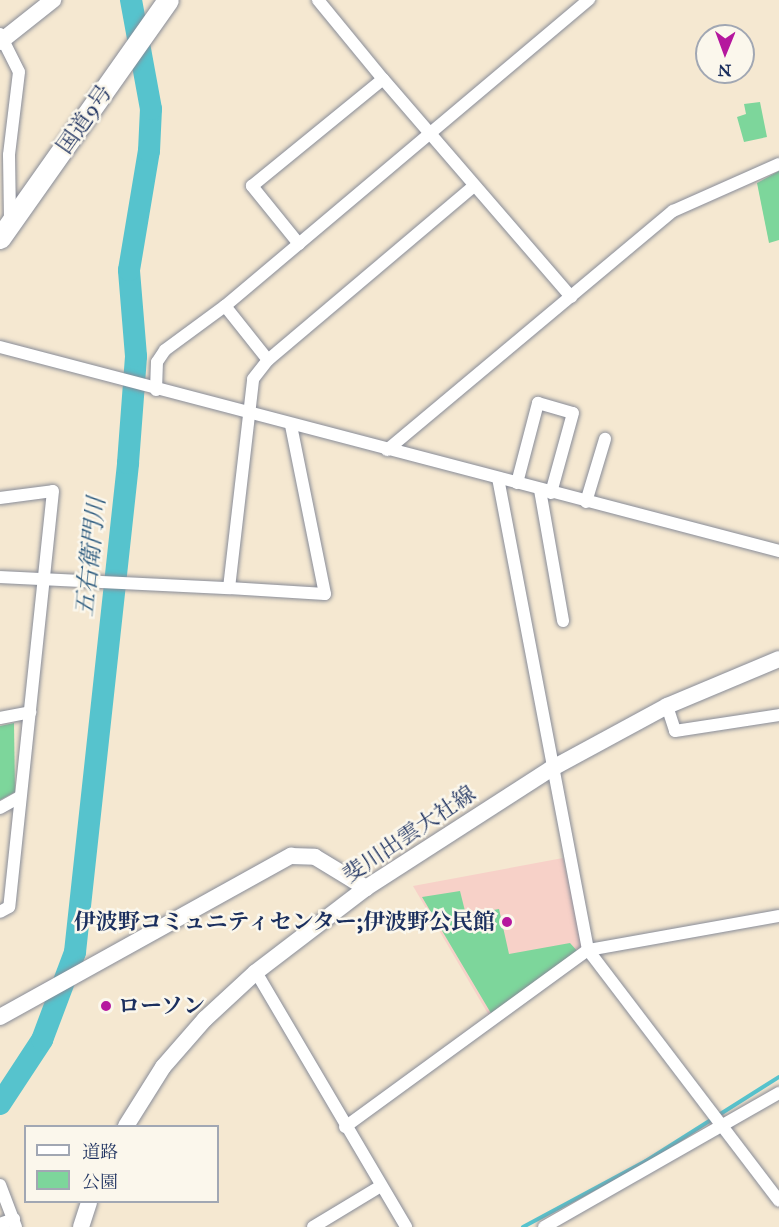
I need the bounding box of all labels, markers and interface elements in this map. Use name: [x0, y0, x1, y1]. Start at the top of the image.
north arrow: [695, 24, 755, 84]
text: N: [718, 61, 732, 80]
street label: 国道9号: [51, 80, 117, 158]
water label: 五右衛門川: [70, 496, 112, 618]
street label: 斐川出雲大社線: [338, 780, 480, 888]
place label: 伊波野コミュニティセンター;伊波野公民館: [71, 909, 495, 935]
marker: 伊波野コミュニティセンター;伊波野公民館: [500, 915, 514, 929]
place label: ローソン: [118, 993, 206, 1019]
marker: ローソン: [99, 999, 113, 1013]
legend: [24, 1125, 219, 1203]
text: 道路: [82, 1141, 118, 1163]
text: 公園: [82, 1171, 118, 1193]

